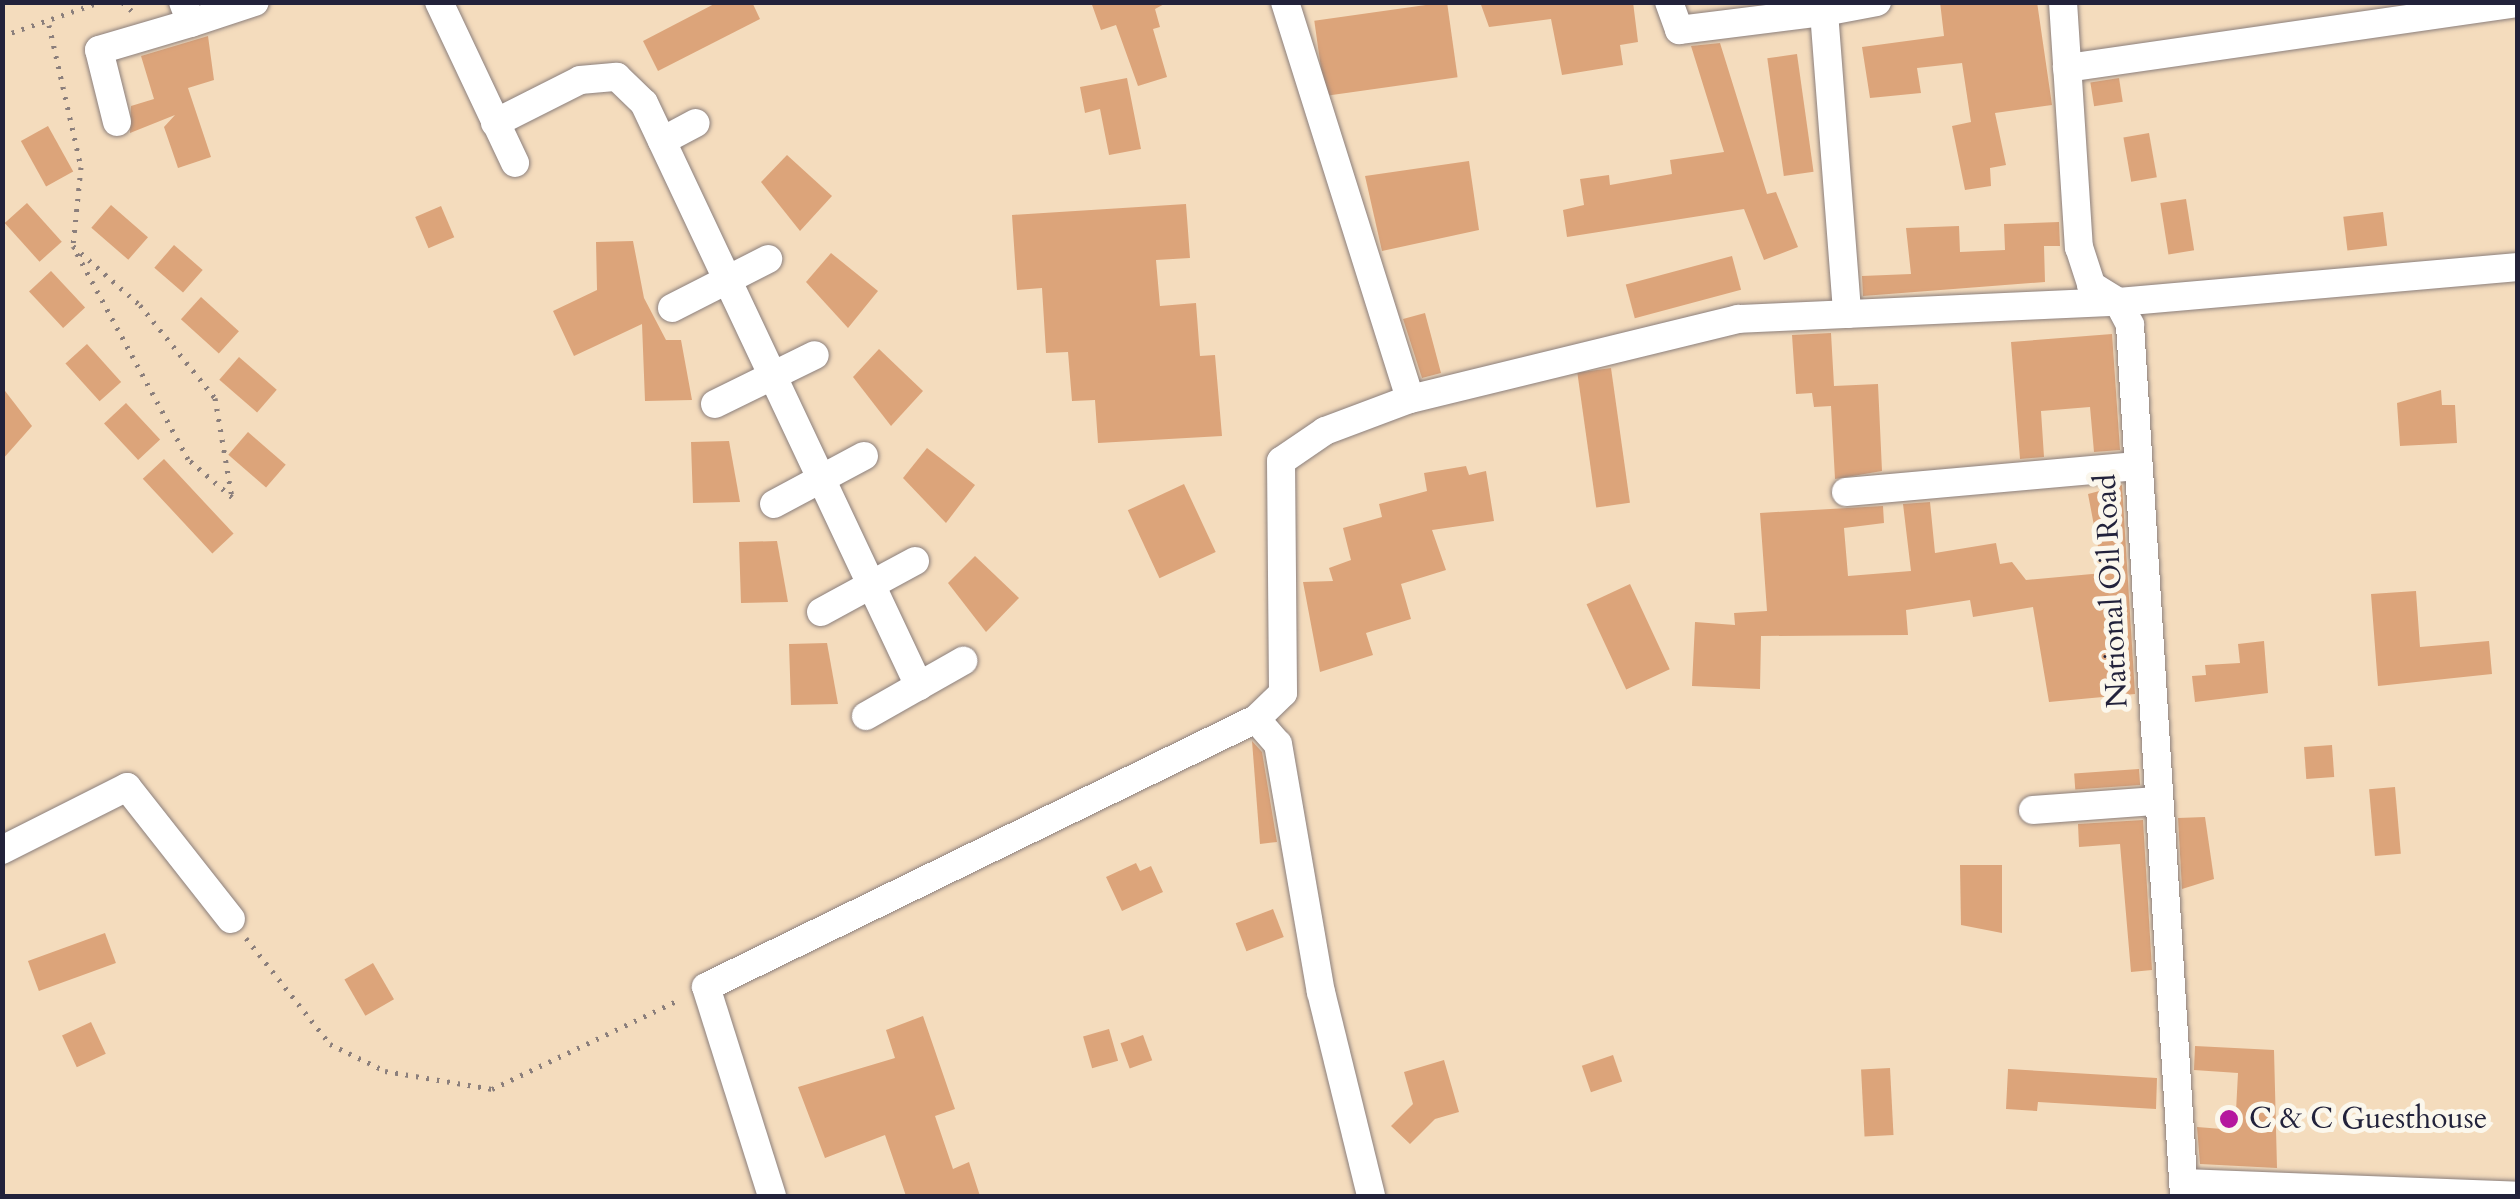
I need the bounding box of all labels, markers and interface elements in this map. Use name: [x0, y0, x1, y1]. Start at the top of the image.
street label: National Oil Road: [2088, 473, 2136, 709]
place label: C & C Guesthouse: [2249, 1101, 2487, 1137]
marker: C & C Guesthouse: [2218, 1108, 2240, 1130]

